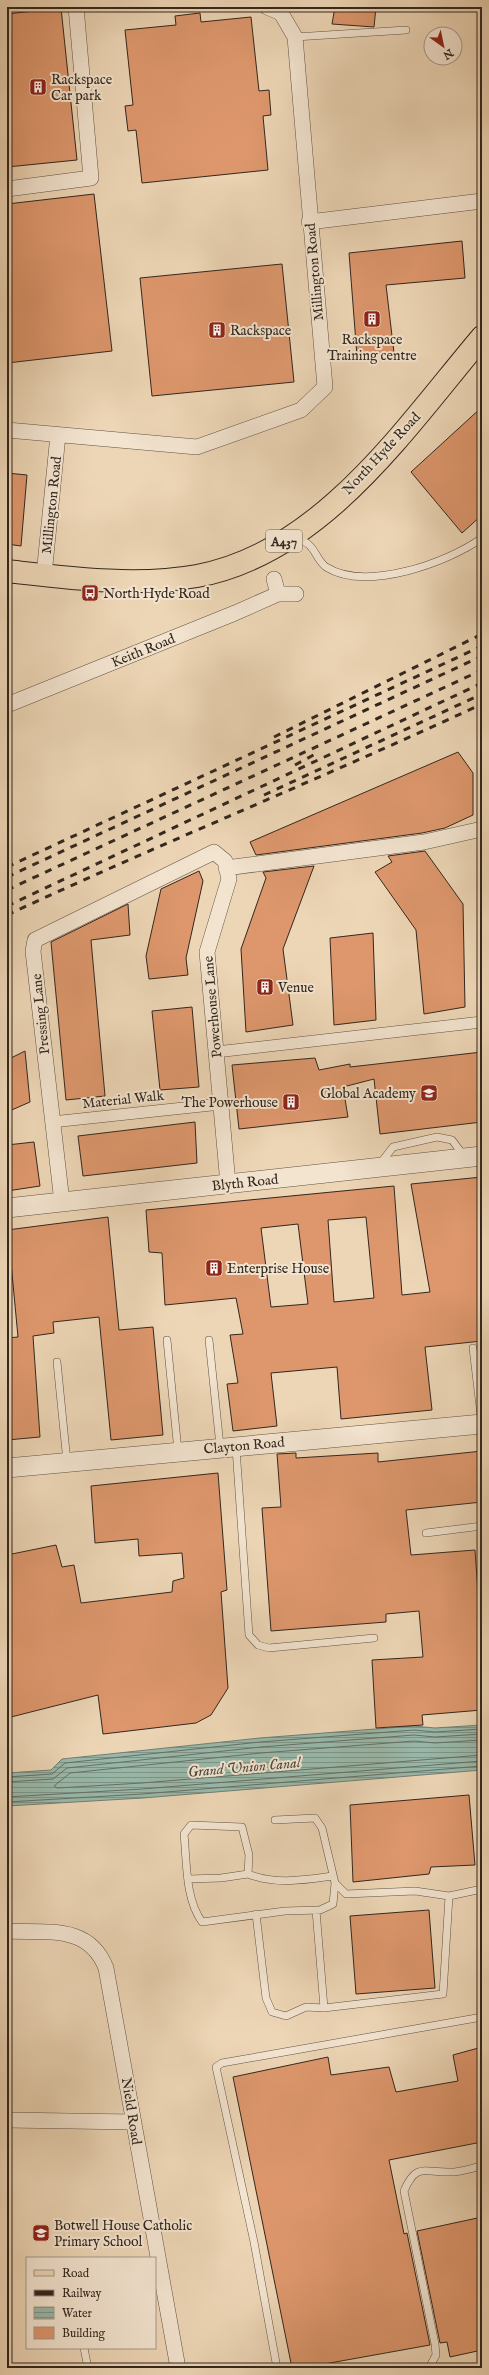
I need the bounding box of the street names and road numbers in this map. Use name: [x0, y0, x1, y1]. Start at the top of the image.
street label: Millington Road: [302, 222, 328, 321]
street label: North Hyde Road: [339, 408, 425, 499]
street label: Millington Road: [38, 455, 66, 555]
road number: A437: [266, 530, 302, 552]
street label: Keith Road: [109, 630, 178, 672]
street label: Powerhouse Lane: [200, 955, 226, 1059]
street label: Pressing Lane: [28, 972, 54, 1055]
street label: Material Walk: [81, 1087, 165, 1113]
street label: Blyth Road: [211, 1170, 280, 1195]
street label: Clayton Road: [203, 1433, 286, 1458]
street label: Nield Road: [117, 2076, 145, 2147]

